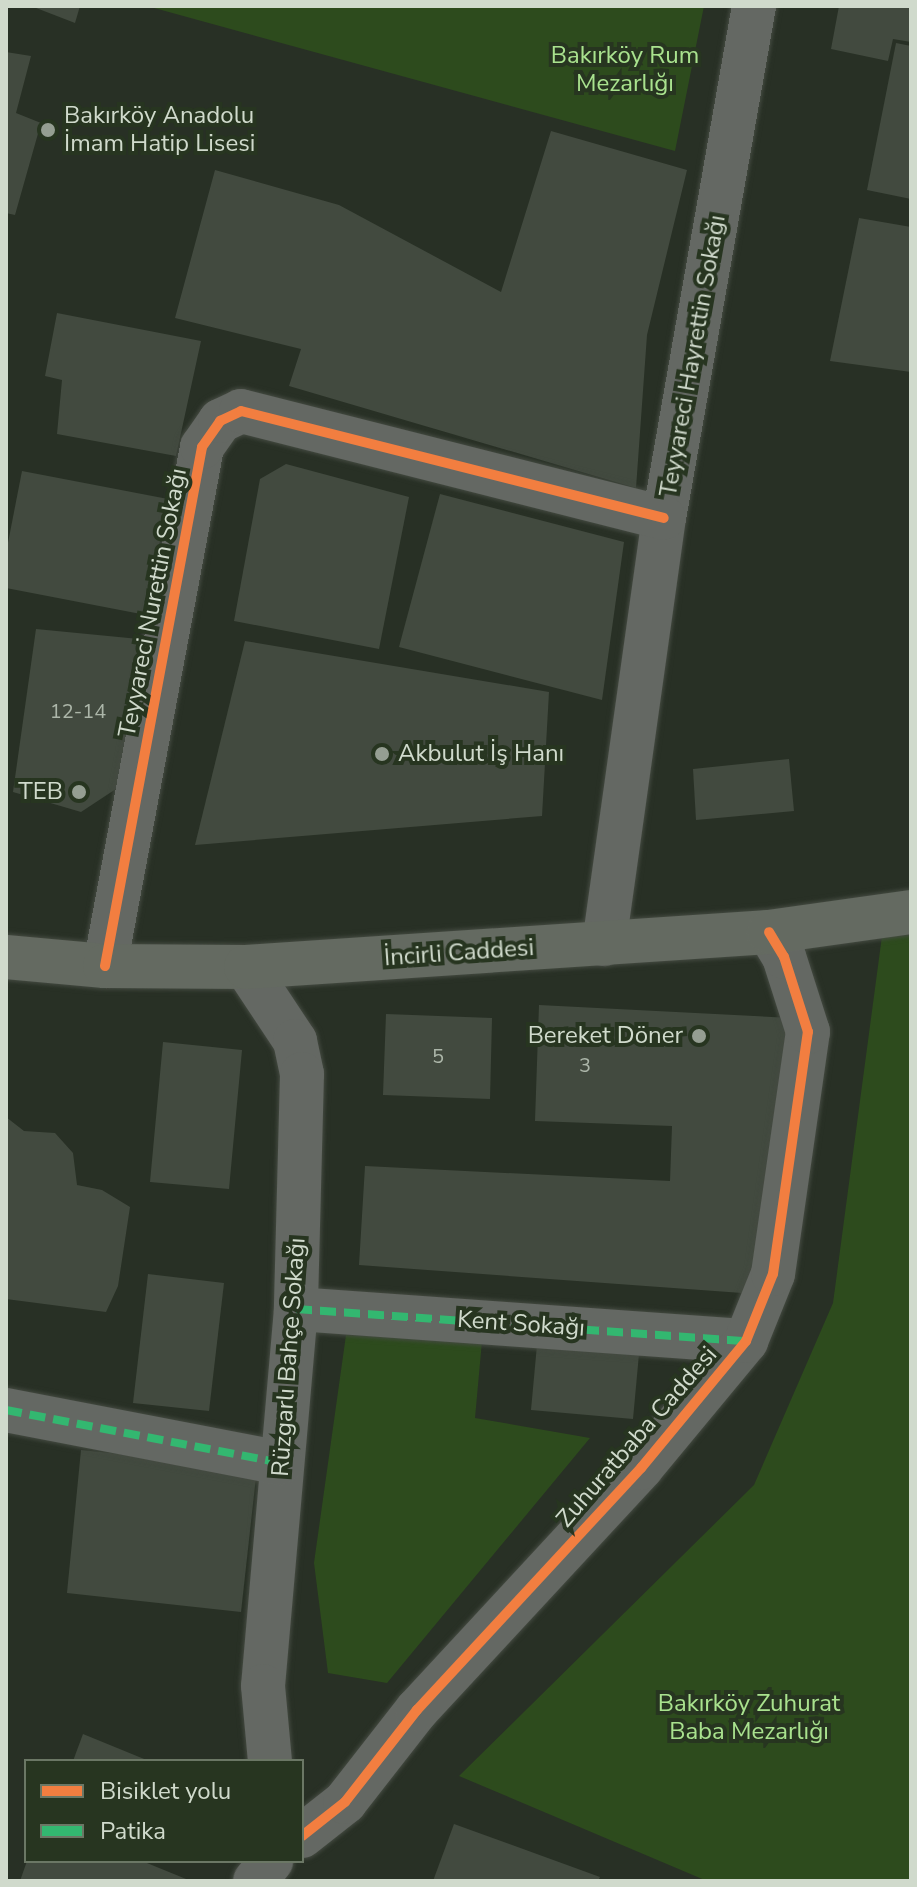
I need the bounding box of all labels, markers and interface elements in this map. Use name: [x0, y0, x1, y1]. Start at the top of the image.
park label: Bakırköy Rum Mezarlığı: [551, 42, 699, 98]
place label: Bakırköy Anadolu İmam Hatip Lisesi: [64, 102, 255, 158]
marker: Bakırköy Anadolu İmam Hatip Lisesi: [39, 121, 57, 139]
street label: Teyyareci Hayrettin Sokağı: [654, 213, 732, 499]
street label: Teyyareci Nurettin Sokağı: [113, 466, 193, 740]
house number: 12-14: [50, 699, 106, 723]
place label: Akbulut İş Hanı: [398, 740, 564, 768]
marker: Akbulut İş Hanı: [373, 745, 391, 763]
place label: TEB: [18, 778, 63, 806]
marker: TEB: [70, 783, 88, 801]
street label: İncirli Caddesi: [383, 933, 535, 973]
place label: Bereket Döner: [528, 1022, 683, 1050]
marker: Bereket Döner: [690, 1027, 708, 1045]
house number: 5: [432, 1044, 444, 1068]
house number: 3: [579, 1053, 591, 1077]
street label: Rüzgarlı Bahçe Sokağı: [266, 1237, 312, 1477]
street label: Kent Sokağı: [456, 1305, 586, 1343]
street label: Zuhuratbaba Caddesi: [551, 1341, 723, 1533]
park label: Bakırköy Zuhurat Baba Mezarlığı: [658, 1690, 840, 1746]
legend: [24, 1759, 304, 1863]
text: Bisiklet yolu: [100, 1775, 231, 1807]
text: Patika: [100, 1815, 166, 1847]

